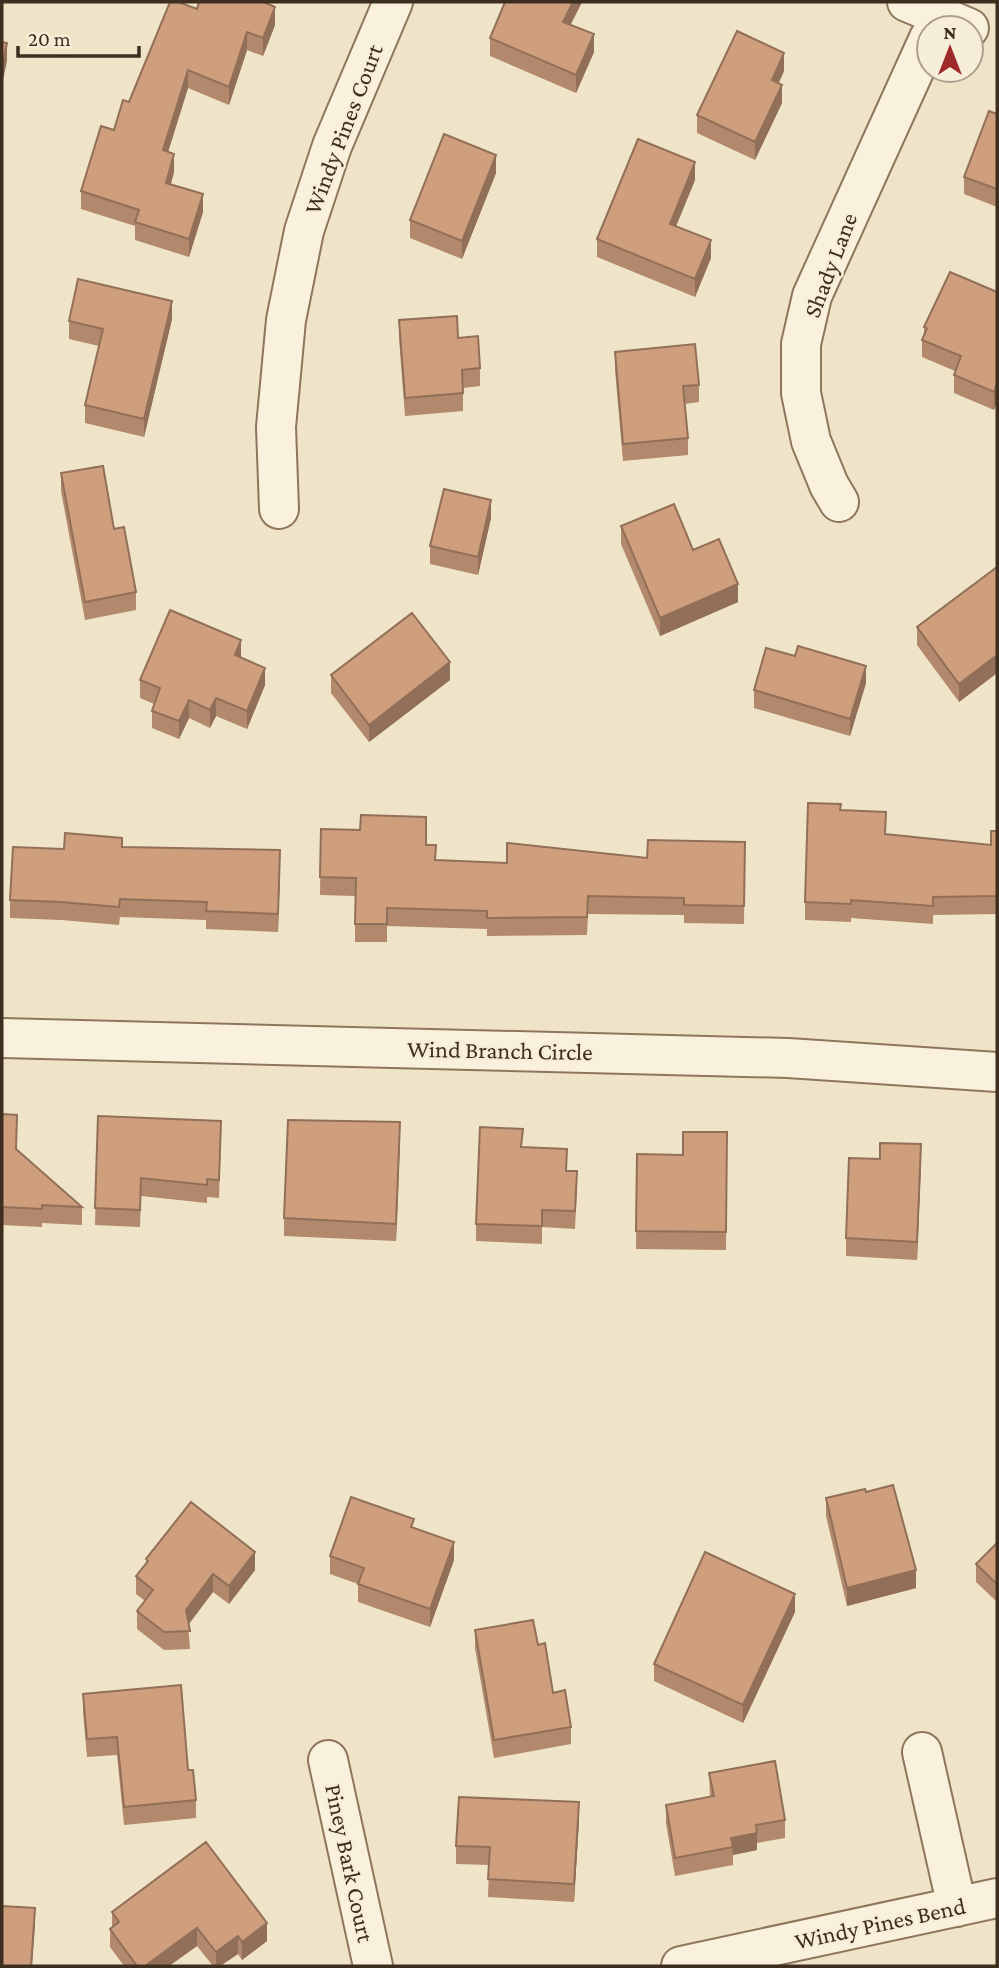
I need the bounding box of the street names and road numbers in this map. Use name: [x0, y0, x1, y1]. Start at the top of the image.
street label: Windy Pines Court: [298, 39, 388, 218]
street label: Shady Lane: [798, 209, 862, 321]
street label: Wind Branch Circle: [407, 1035, 593, 1065]
street label: Piney Bark Court: [320, 1781, 380, 1946]
street label: Windy Pines Bend: [792, 1892, 968, 1954]

